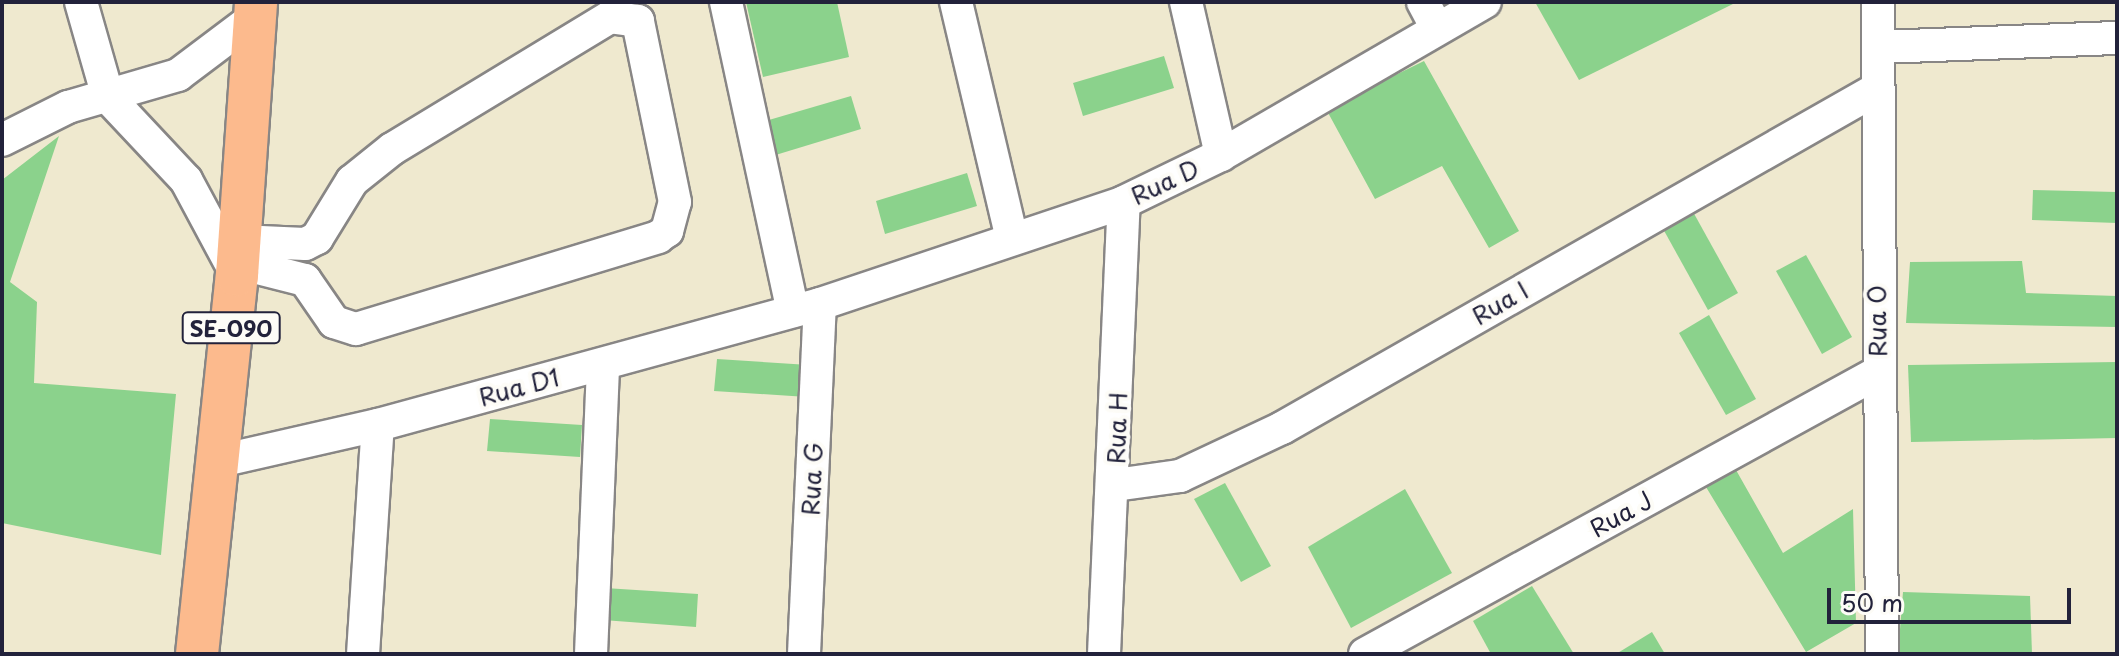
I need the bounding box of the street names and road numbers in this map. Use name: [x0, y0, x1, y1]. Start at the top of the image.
street label: Rua D: [1126, 154, 1204, 210]
street label: Rua I: [1466, 275, 1534, 331]
street label: Rua O: [1862, 284, 1892, 358]
road number: SE-090: [181, 310, 281, 346]
street label: Rua D1: [476, 362, 562, 412]
street label: Rua H: [1101, 391, 1133, 465]
street label: Rua G: [796, 441, 828, 517]
street label: Rua J: [1584, 485, 1658, 543]

